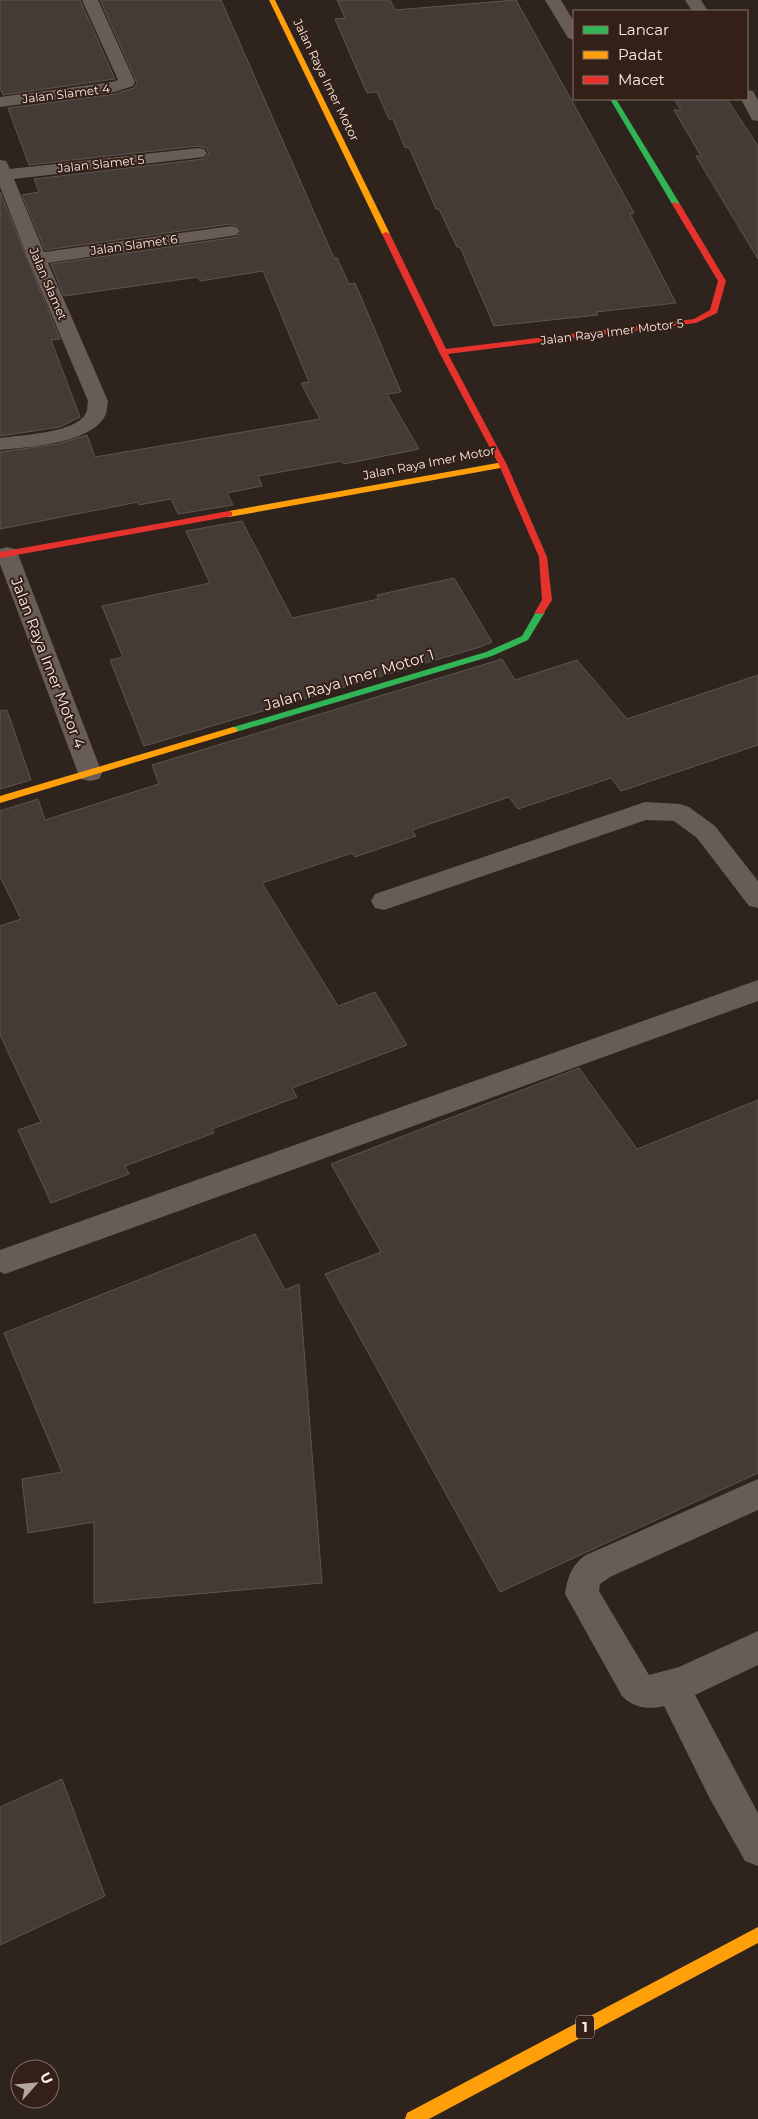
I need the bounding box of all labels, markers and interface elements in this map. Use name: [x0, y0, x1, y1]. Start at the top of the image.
legend: [573, 10, 748, 100]
street label: Jalan Raya Imer Motor: [290, 15, 363, 144]
text: Lancar: [618, 20, 669, 39]
text: Padat: [618, 45, 663, 64]
text: Macet: [618, 70, 665, 89]
street label: Jalan Slamet 4: [20, 81, 111, 106]
street label: Jalan Slamet 5: [56, 151, 145, 176]
street label: Jalan Slamet 6: [88, 231, 178, 258]
street label: Jalan Slamet: [26, 244, 70, 322]
street label: Jalan Raya Imer Motor 5: [539, 315, 685, 348]
street label: Jalan Raya Imer Motor: [361, 442, 496, 483]
street label: Jalan Raya Imer Motor 4: [7, 574, 90, 751]
street label: Jalan Raya Imer Motor 1: [260, 645, 436, 715]
road number: 1: [576, 2015, 594, 2038]
north arrow: [10, 2059, 60, 2109]
text: U: [36, 2069, 57, 2087]

